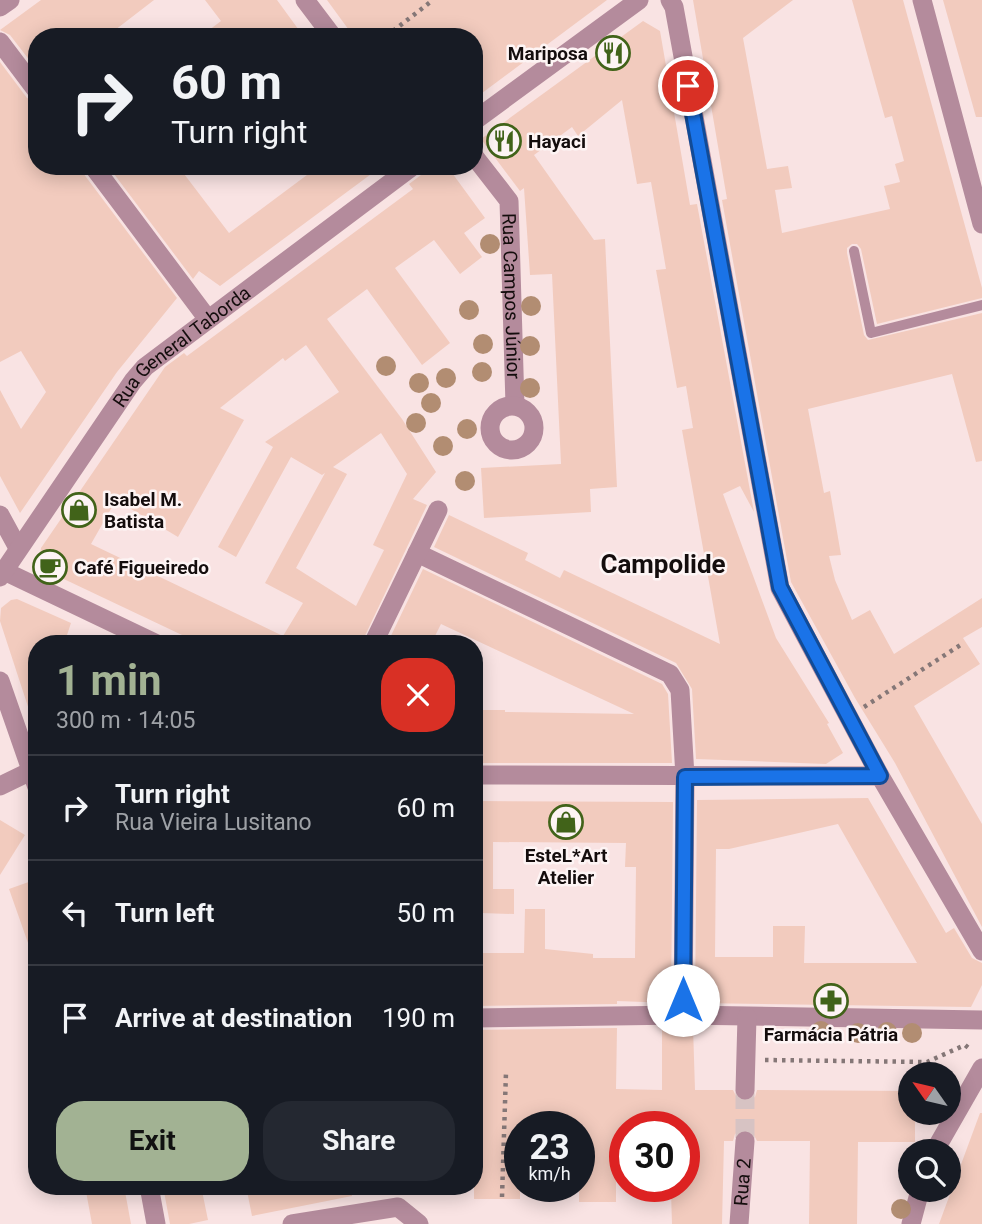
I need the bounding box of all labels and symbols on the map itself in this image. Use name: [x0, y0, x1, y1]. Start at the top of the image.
restaurant icon: Mariposa: [594, 34, 632, 72]
place label: Mariposa: [508, 42, 588, 65]
pin: [658, 56, 718, 116]
restaurant icon: Hayaci: [485, 122, 523, 160]
place label: Hayaci: [528, 130, 586, 153]
street label: Rua Campos Júnior: [498, 213, 526, 380]
street label: Rua General Taborda: [107, 281, 255, 411]
place label: Isabel M. Batista: [104, 488, 182, 533]
shop icon: Isabel M. Batista: [60, 491, 98, 529]
cafe icon: Café Figueiredo: [31, 548, 69, 586]
district label: Campolide: [600, 549, 726, 579]
place label: Café Figueiredo: [74, 556, 209, 579]
shop icon: EsteL*Art Atelier: [547, 803, 585, 841]
place label: EsteL*Art Atelier: [525, 844, 608, 889]
position arrow: [646, 963, 720, 1037]
pharmacy icon: Farmácia Pátria: [812, 982, 850, 1020]
place label: Farmácia Pátria: [764, 1023, 898, 1046]
north arrow: [898, 1062, 961, 1125]
speed limit sign: 30: [609, 1111, 700, 1202]
street label: Rua 2: [729, 1157, 755, 1207]

